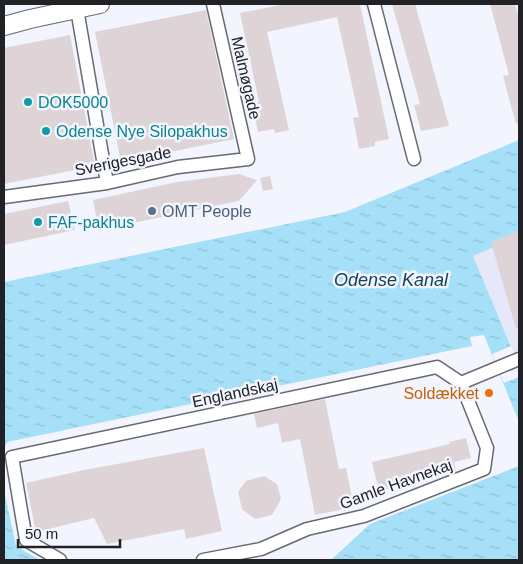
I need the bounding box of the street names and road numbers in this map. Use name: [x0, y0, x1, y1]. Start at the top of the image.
street label: Malmøgade: [228, 35, 264, 121]
street label: Sverigesgade: [73, 143, 173, 179]
street label: Englandskaj: [191, 376, 279, 410]
street label: Gamle Havnekaj: [338, 456, 454, 512]

